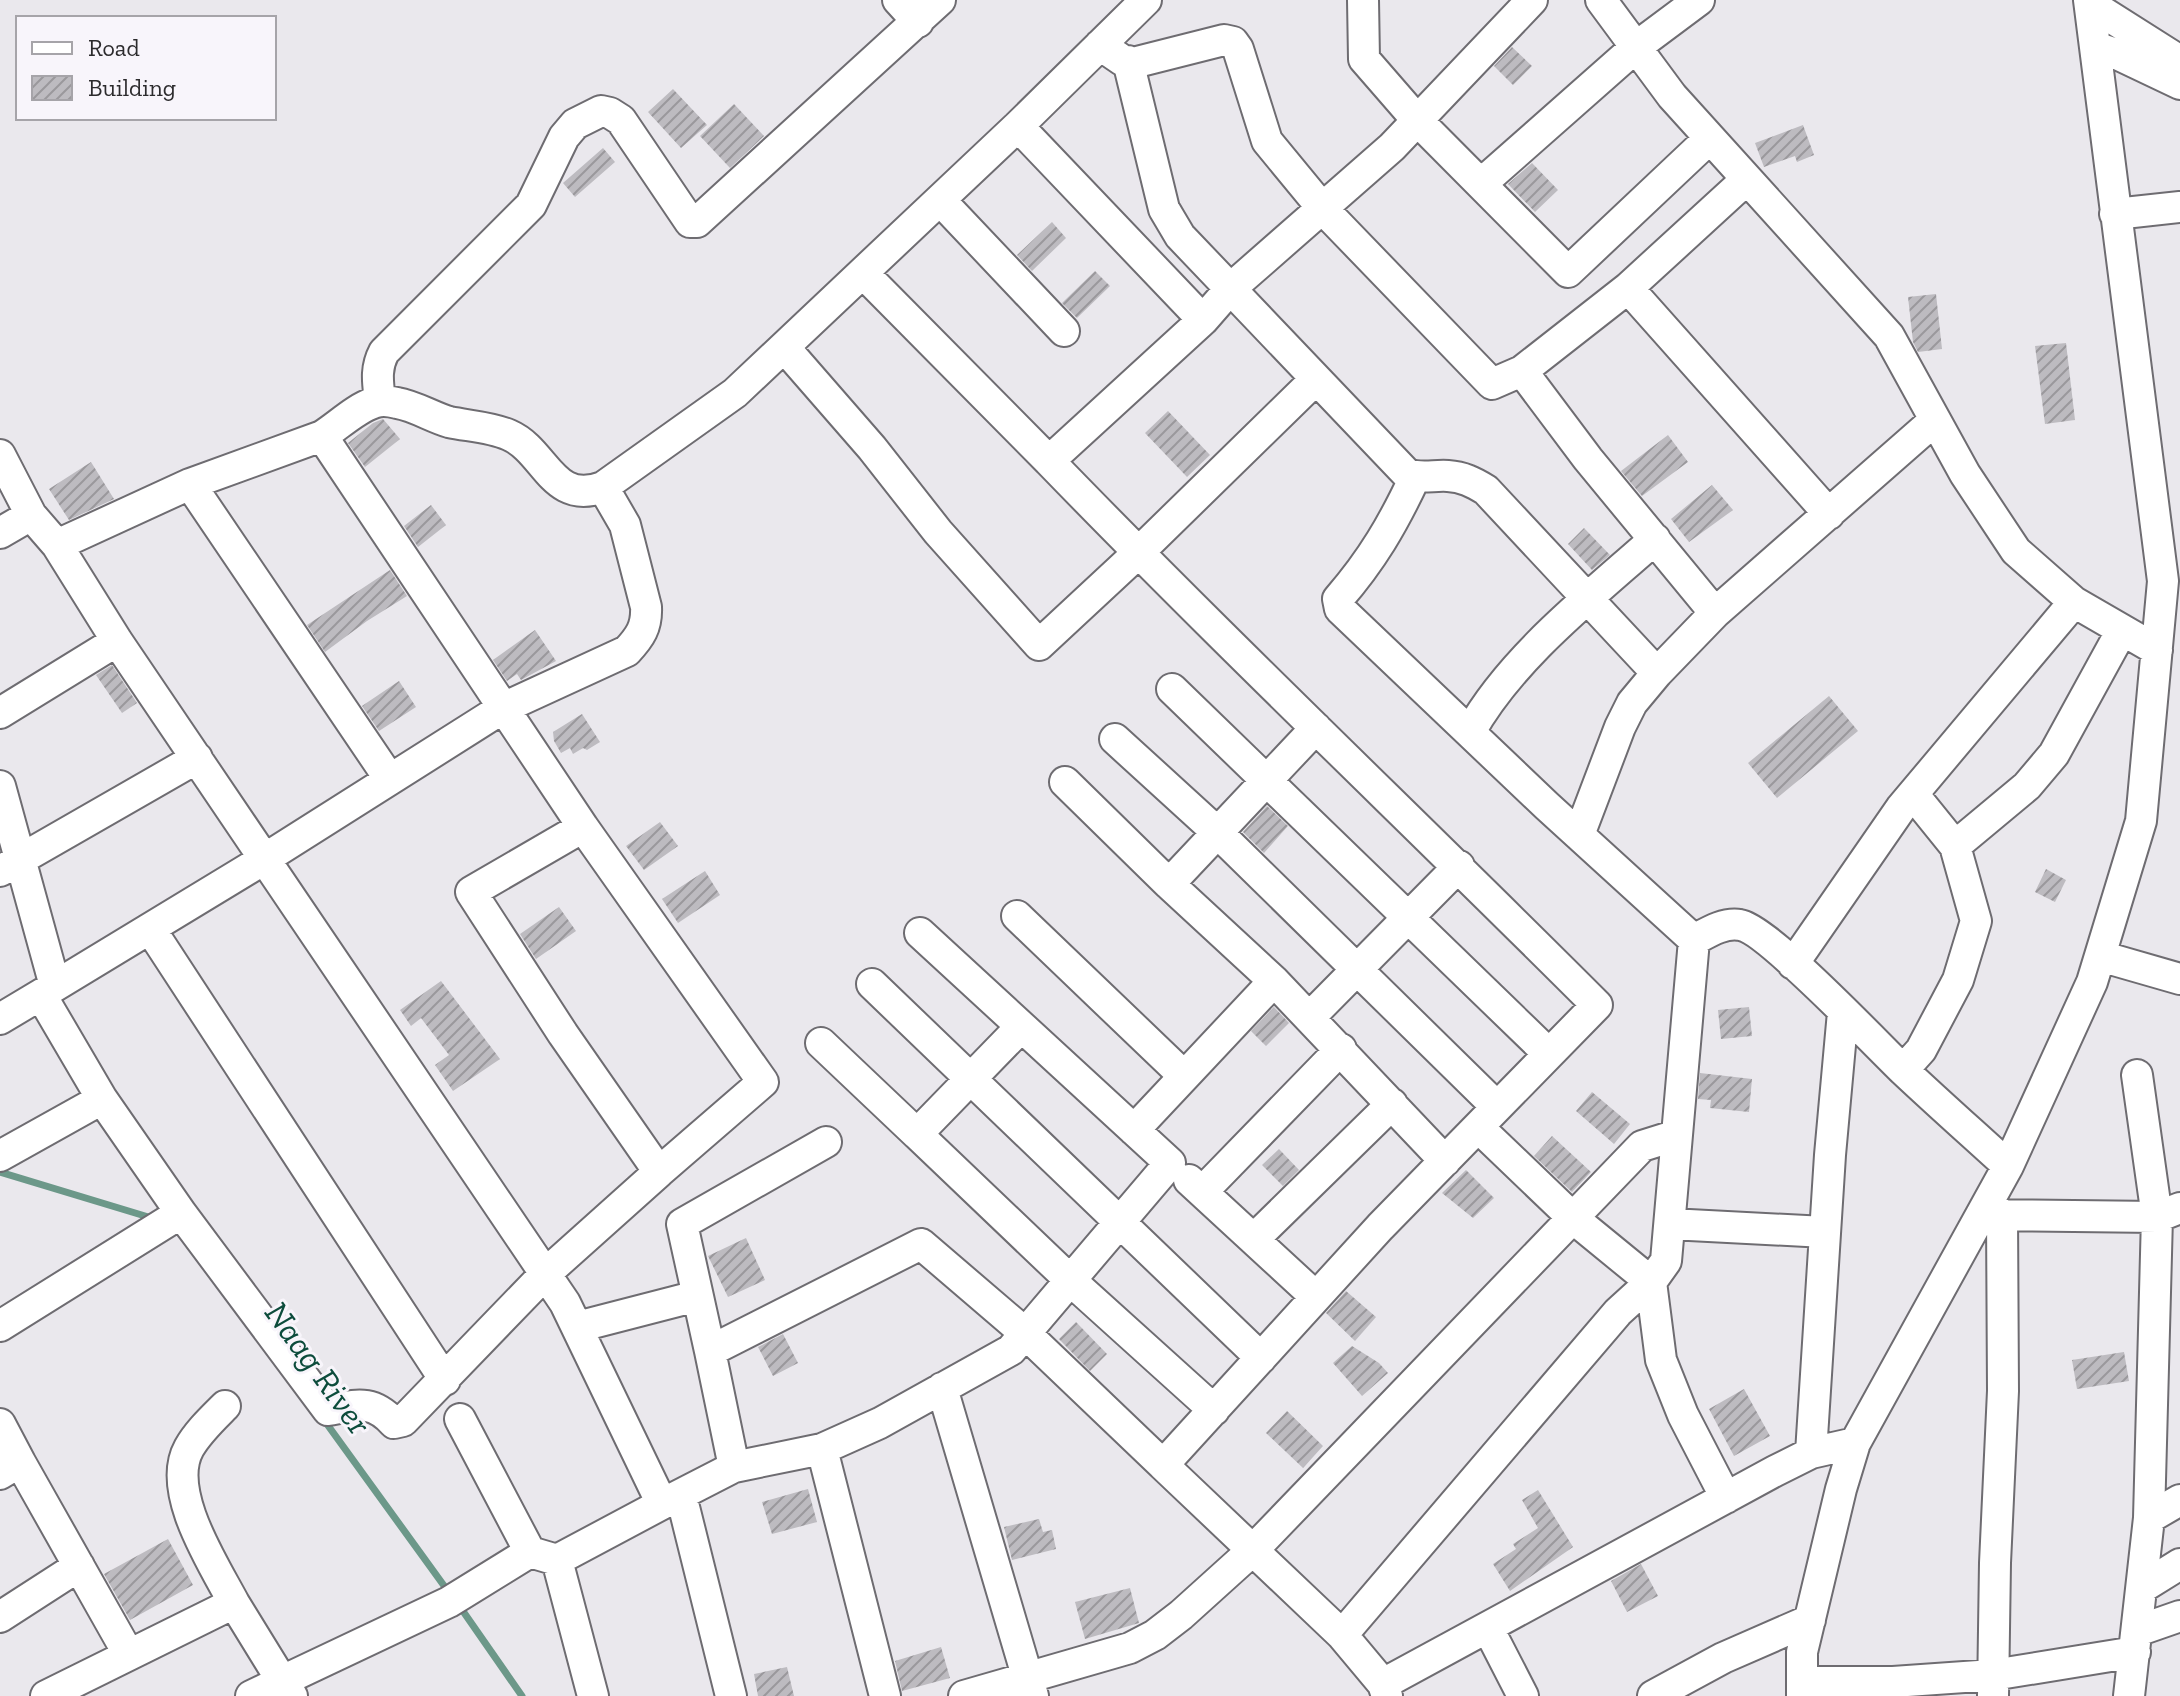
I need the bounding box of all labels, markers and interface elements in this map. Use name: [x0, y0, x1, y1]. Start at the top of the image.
legend: [16, 16, 276, 120]
text: Road: [88, 33, 140, 62]
text: Building: [88, 73, 176, 102]
water label: Naag River: [256, 1294, 380, 1443]

